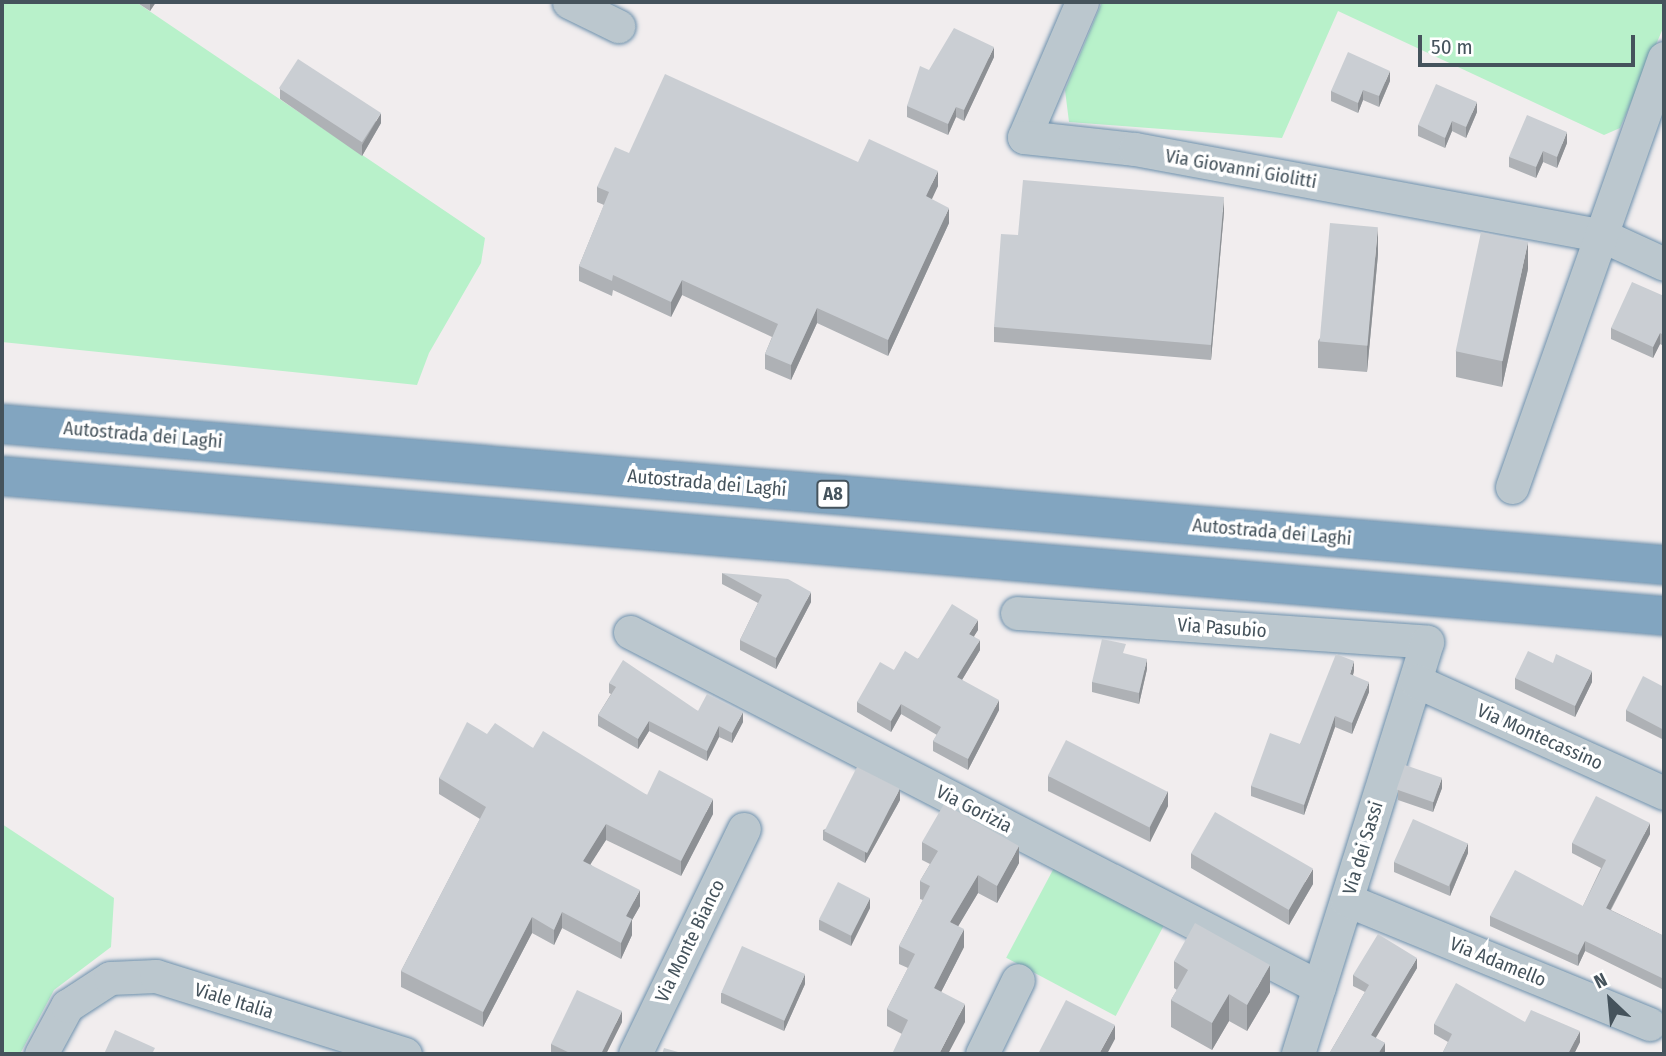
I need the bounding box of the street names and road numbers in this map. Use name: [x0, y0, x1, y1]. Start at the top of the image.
street label: Via Giovanni Giolitti: [1164, 144, 1318, 194]
street label: Autostrada dei Laghi: [63, 417, 223, 453]
street label: Autostrada dei Laghi: [627, 465, 787, 501]
road number: A8: [816, 480, 850, 508]
street label: Autostrada dei Laghi: [1192, 514, 1352, 550]
street label: Via Pasubio: [1177, 614, 1267, 642]
street label: Via Montecassino: [1474, 699, 1606, 775]
street label: Via Gorizia: [932, 780, 1016, 838]
street label: Via dei Sassi: [1338, 799, 1388, 897]
street label: Via Monte Bianco: [650, 876, 730, 1006]
street label: Via Adamello: [1447, 932, 1549, 992]
street label: Viale Italia: [192, 978, 276, 1024]

